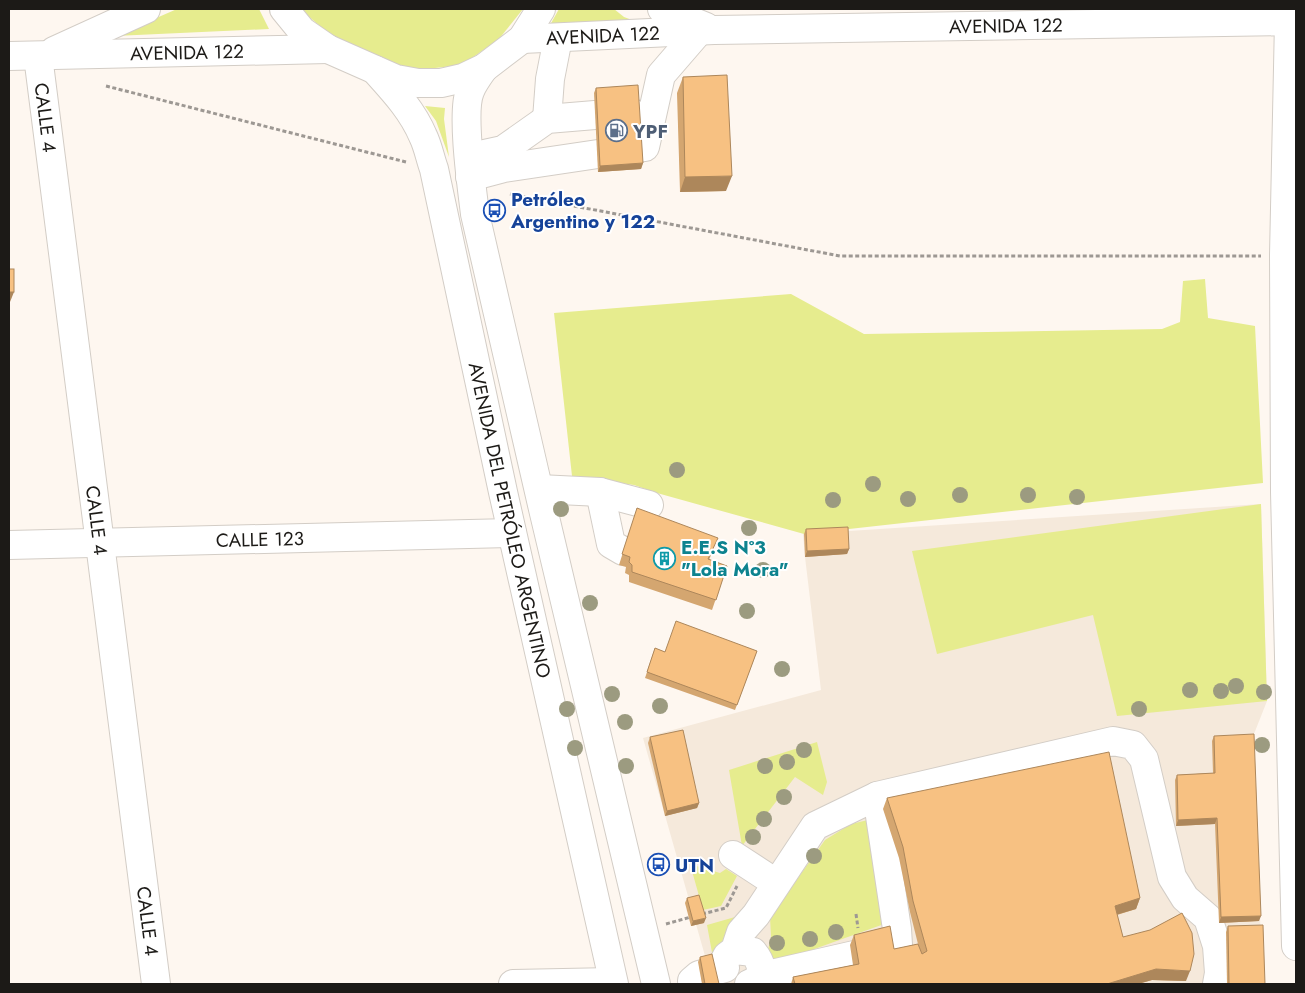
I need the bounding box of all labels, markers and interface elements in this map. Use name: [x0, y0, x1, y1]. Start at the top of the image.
street label: AVENIDA 122: [949, 12, 1063, 40]
street label: AVENIDA 122: [545, 20, 660, 52]
street label: AVENIDA 122: [130, 38, 244, 67]
street label: CALLE 4: [28, 81, 63, 154]
place label: YPF: [632, 118, 668, 145]
fuel station icon: YPF: [605, 119, 629, 143]
place label: Petróleo Argentino y 122: [510, 186, 655, 235]
bus stop icon: Petróleo Argentino y 122: [483, 198, 507, 222]
street label: AVENIDA DEL PETRÓLEO ARGENTINO: [462, 360, 558, 681]
street label: CALLE 4: [79, 484, 114, 557]
street label: CALLE 123: [215, 525, 304, 554]
place label: E.E.S Nº3 "Lola Mora": [681, 534, 789, 583]
building icon: E.E.S Nº3 "Lola Mora": [653, 546, 677, 570]
place label: UTN: [675, 852, 714, 879]
bus stop icon: UTN: [647, 853, 671, 877]
street label: CALLE 4: [130, 885, 165, 957]

